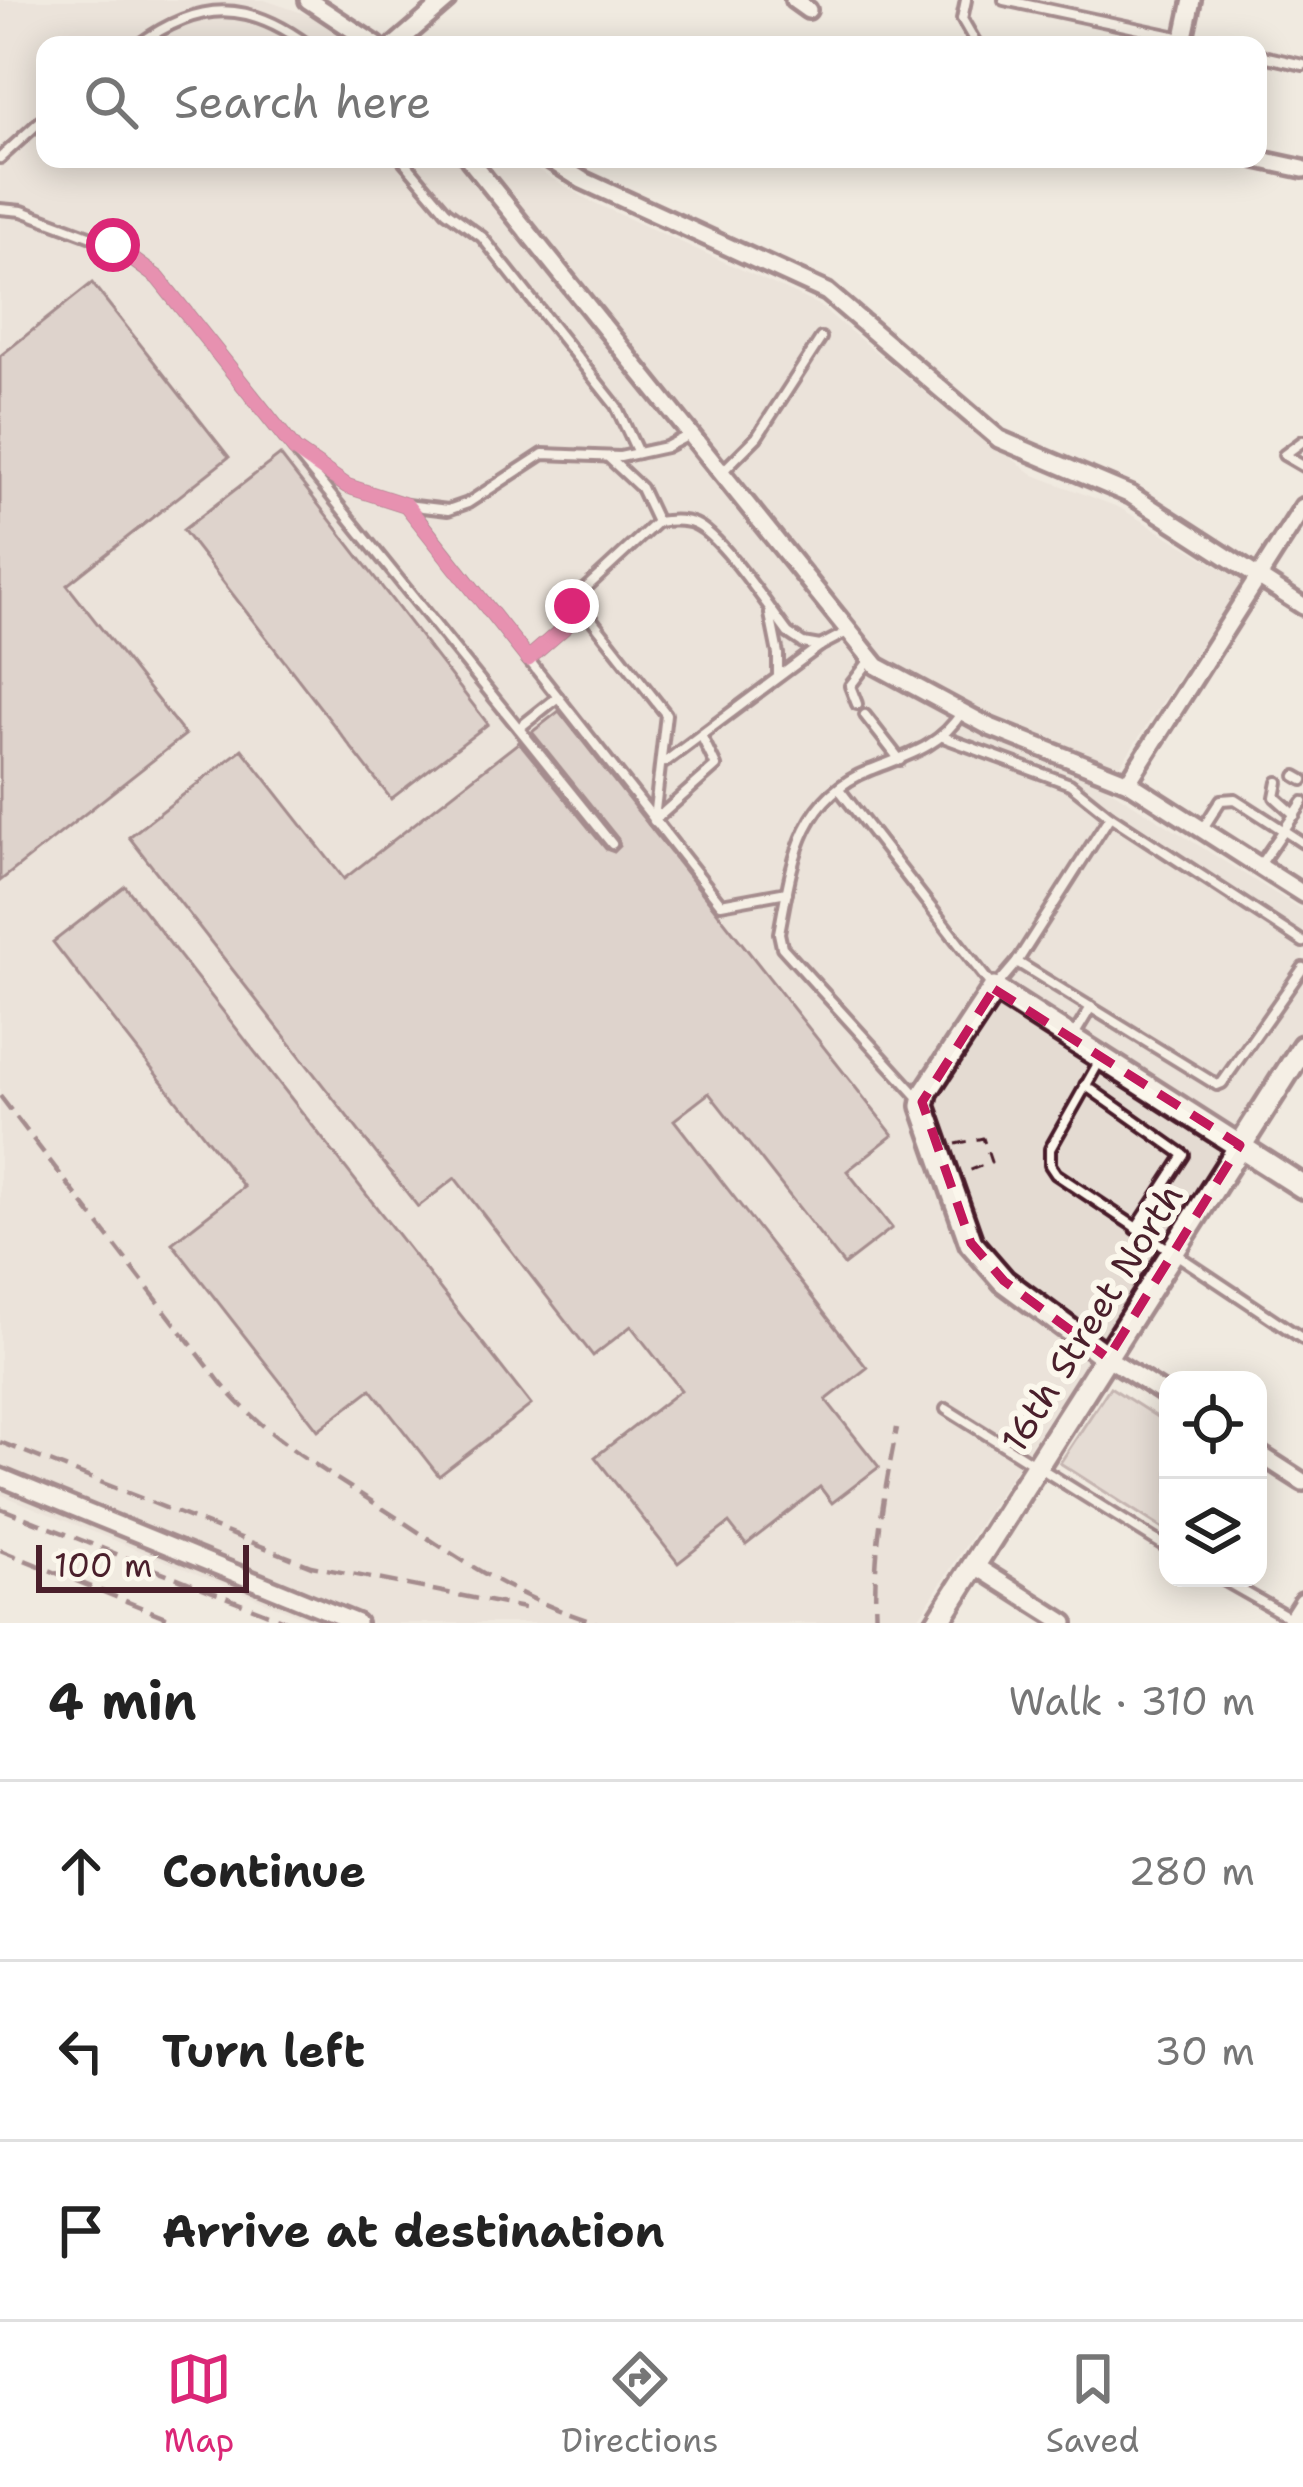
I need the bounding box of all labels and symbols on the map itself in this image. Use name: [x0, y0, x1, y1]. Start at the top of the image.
route start: [86, 218, 140, 272]
route end: [545, 579, 599, 633]
street label: 16th Street North: [990, 1174, 1194, 1462]
scale bar: [36, 1539, 249, 1592]

